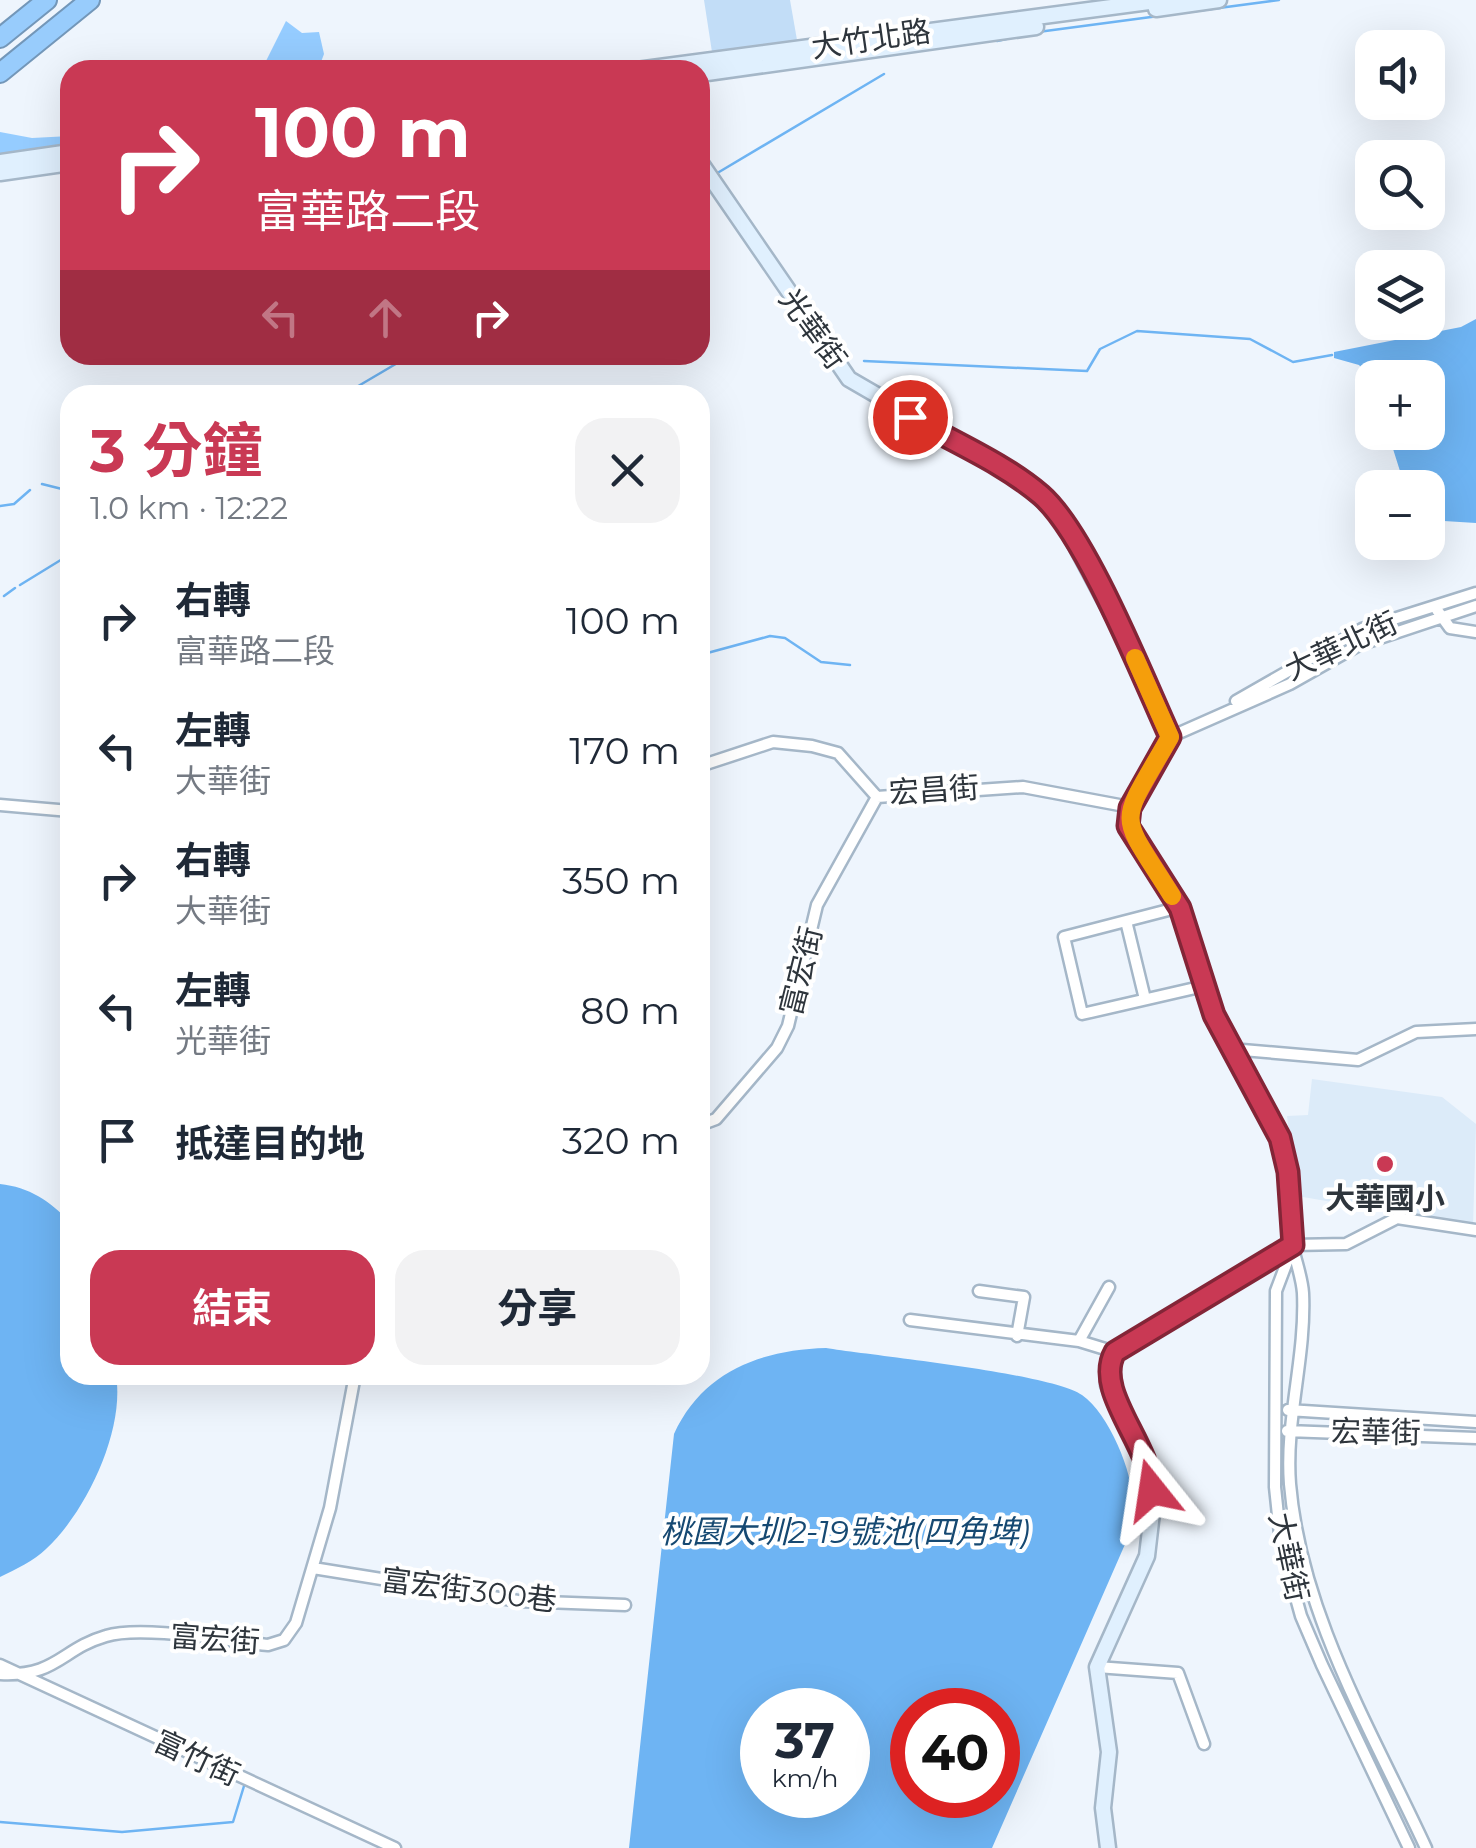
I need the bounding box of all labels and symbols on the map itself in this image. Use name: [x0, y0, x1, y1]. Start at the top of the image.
street label: 大竹北路: [809, 12, 933, 66]
street label: 光華街: [772, 282, 854, 376]
pin: [868, 375, 953, 460]
street label: 大華北街: [1279, 604, 1403, 688]
street label: 宏昌街: [888, 768, 980, 812]
street label: 富宏街: [772, 923, 830, 1019]
marker: 大華國小: [1374, 1153, 1396, 1175]
place label: 大華國小: [1325, 1180, 1445, 1217]
street label: 宏華街: [1331, 1413, 1421, 1451]
position arrow: [1100, 1438, 1204, 1542]
street label: 大華街: [1262, 1509, 1316, 1605]
water label: 桃園大圳2-19號池(四角埤): [660, 1512, 1030, 1551]
street label: 富宏街300巷: [379, 1561, 559, 1619]
street label: 富宏街: [169, 1617, 261, 1661]
speed limit sign: 40: [890, 1688, 1020, 1818]
street label: 富竹街: [148, 1722, 246, 1794]

